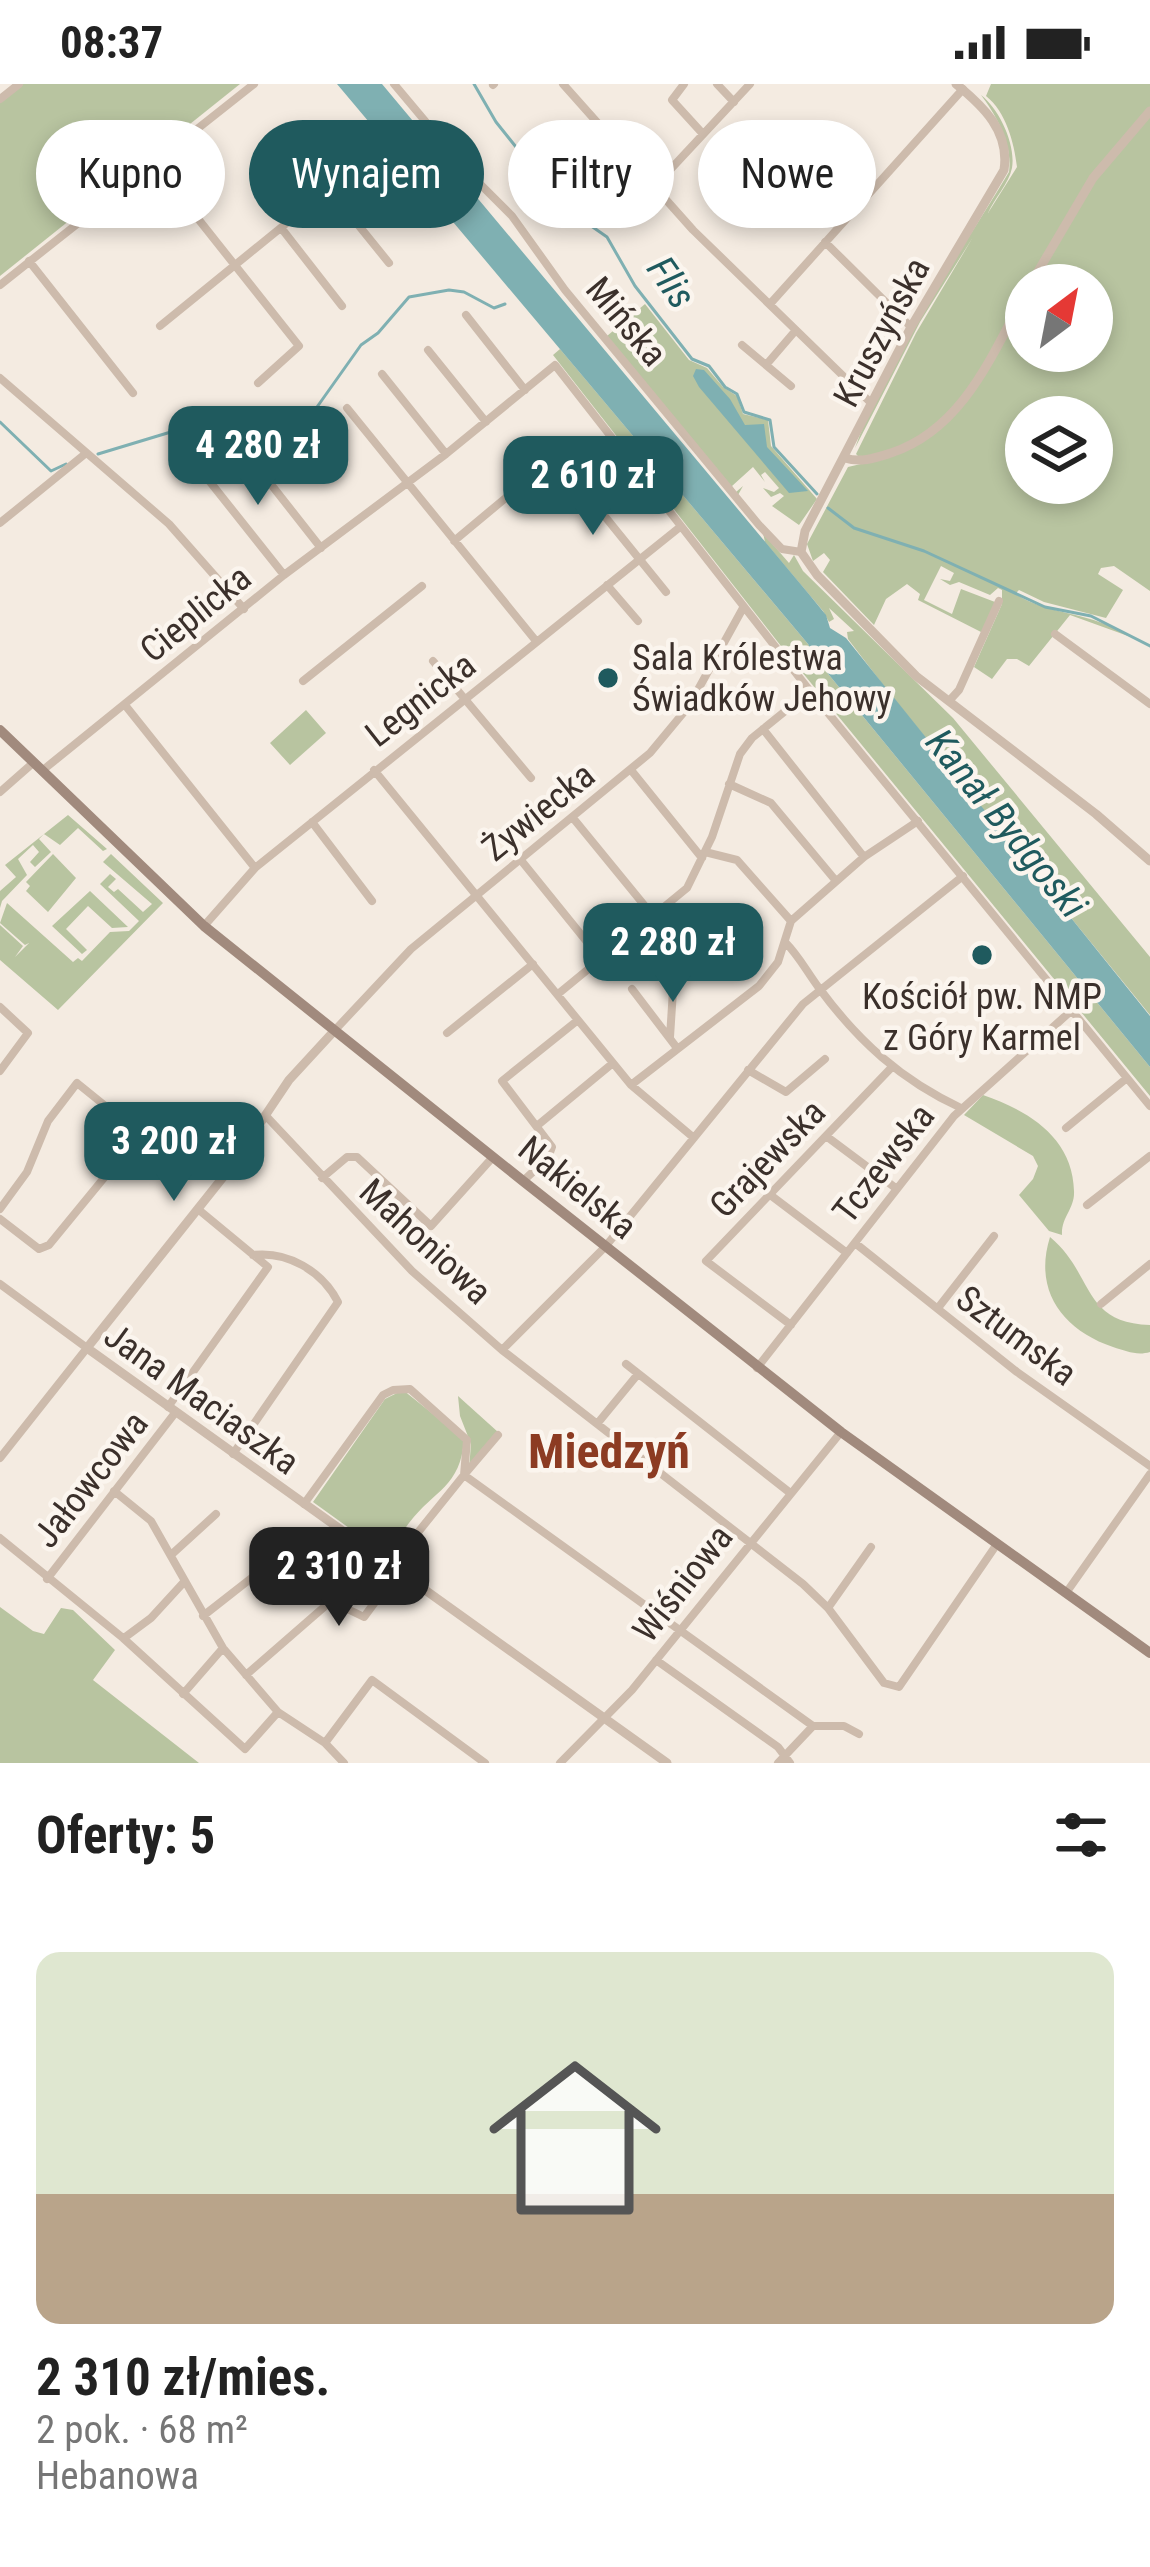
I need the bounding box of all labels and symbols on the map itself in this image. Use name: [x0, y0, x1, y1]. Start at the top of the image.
water label: Flis: [637, 248, 705, 317]
street label: Kruszyńska: [825, 251, 939, 414]
north arrow: [1005, 264, 1113, 372]
street label: Mińska: [577, 269, 675, 375]
pin: 4 280 zł: [134, 406, 382, 508]
pin: 2 610 zł: [469, 436, 717, 538]
street label: Cieplicka: [132, 557, 259, 671]
place label: Sala Królestwa Świadków Jehowy: [632, 637, 892, 720]
street label: Legnicka: [357, 644, 484, 756]
marker: Sala Królestwa Świadków Jehowy: [595, 665, 621, 691]
water label: Kanał Bydgoski: [916, 720, 1096, 927]
street label: Żywiecka: [474, 754, 603, 870]
pin: 2 280 zł: [549, 903, 797, 1005]
marker: Kościół pw. NMP z Góry Karmel: [969, 942, 995, 968]
place label: Kościół pw. NMP z Góry Karmel: [862, 976, 1102, 1059]
street label: Grajewska: [702, 1091, 834, 1226]
street label: Tczewska: [824, 1096, 943, 1231]
pin: 3 200 zł: [50, 1102, 298, 1204]
street label: Nakielska: [510, 1128, 645, 1248]
street label: Mahoniowa: [351, 1170, 500, 1313]
street label: Sztumska: [948, 1277, 1085, 1395]
street label: Jana Maciaszka: [96, 1314, 307, 1483]
street label: Jałowcowa: [25, 1403, 157, 1556]
district label: Miedzyń: [528, 1423, 690, 1480]
street label: Wiśniowa: [624, 1517, 741, 1650]
pin: 2 310 zł: [215, 1527, 463, 1629]

